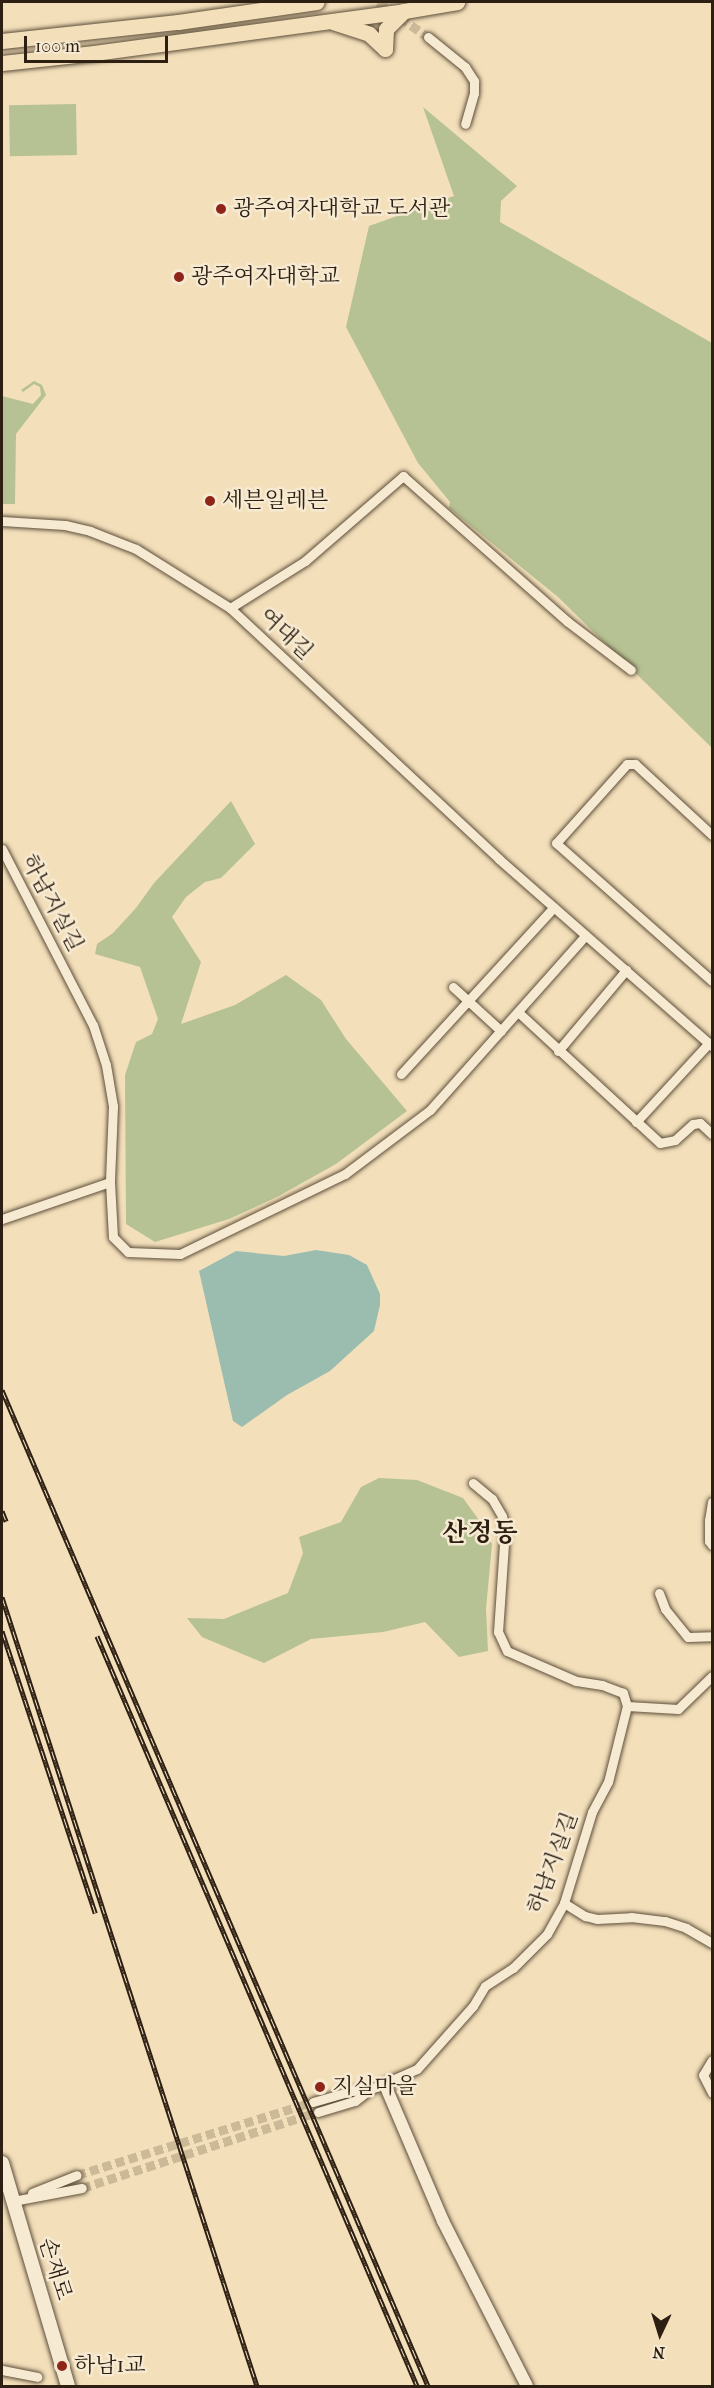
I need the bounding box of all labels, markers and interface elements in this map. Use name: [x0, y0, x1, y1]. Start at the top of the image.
scale bar: [27, 24, 171, 62]
text: 100 m: [35, 36, 80, 57]
place label: 광주여자대학교 도서관: [233, 196, 450, 222]
marker: 광주여자대학교 도서관: [214, 202, 228, 216]
place label: 광주여자대학교: [191, 264, 340, 290]
marker: 광주여자대학교: [172, 270, 186, 284]
place label: 세븐일레븐: [222, 488, 328, 514]
marker: 세븐일레븐: [203, 494, 217, 508]
street label: 여대길: [254, 603, 318, 665]
street label: 하남지실길: [15, 850, 89, 956]
district label: 산정동: [442, 1517, 518, 1549]
street label: 하남지실길: [522, 1809, 584, 1917]
place label: 지실마을: [332, 2074, 417, 2100]
marker: 지실마을: [313, 2080, 327, 2094]
street label: 손재로: [33, 2235, 77, 2303]
north arrow: [630, 2304, 690, 2364]
text: N: [652, 2343, 665, 2362]
place label: 하남1교: [74, 2353, 146, 2379]
marker: 하남1교: [55, 2359, 69, 2373]

